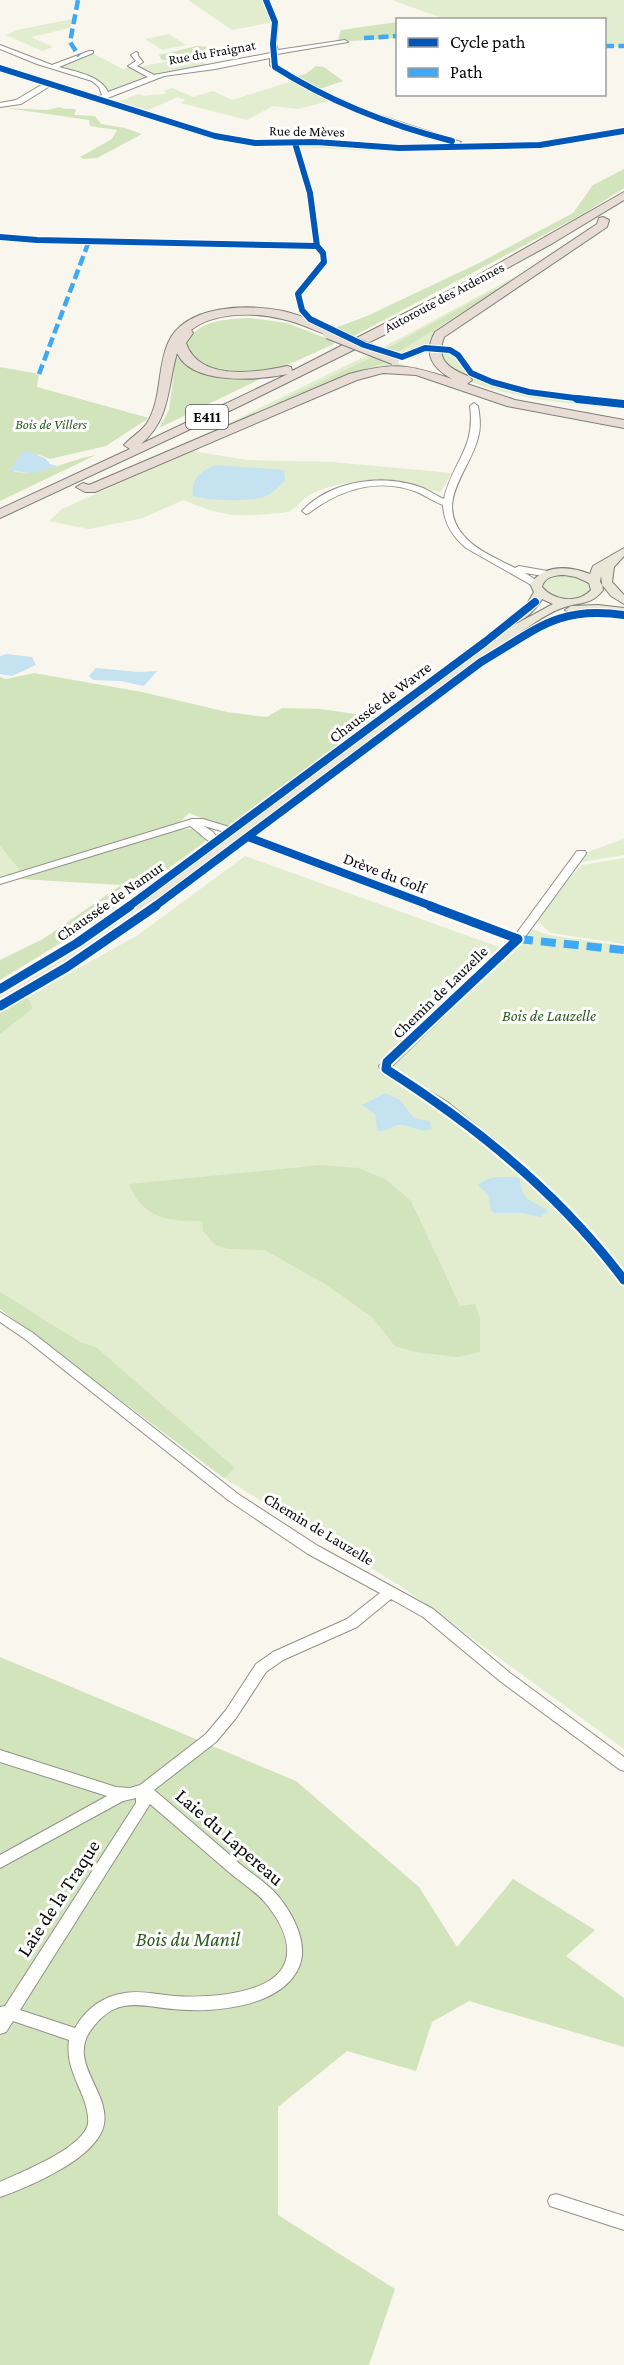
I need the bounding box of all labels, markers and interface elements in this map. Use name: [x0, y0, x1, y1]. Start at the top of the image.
legend: [396, 18, 606, 96]
text: Cycle path: [450, 32, 526, 52]
street label: Rue du Fraignat: [167, 36, 257, 68]
text: Path: [450, 62, 483, 82]
street label: Rue de Mèves: [269, 122, 345, 140]
street label: Autoroute des Ardennes: [381, 259, 507, 335]
road number: E411: [186, 405, 228, 429]
park label: Bois de Villers: [15, 416, 88, 432]
street label: Chaussée de Wavre: [326, 658, 434, 746]
street label: Drève du Golf: [341, 849, 430, 897]
street label: Chaussée de Namur: [53, 857, 167, 944]
street label: Chemin de Lauzelle: [389, 942, 491, 1042]
park label: Bois de Lauzelle: [502, 1007, 596, 1024]
street label: Chemin de Lauzelle: [261, 1489, 377, 1569]
street label: Laie du Lapereau: [171, 1784, 289, 1891]
street label: Laie de la Traque: [12, 1835, 105, 1961]
park label: Bois du Manil: [136, 1928, 241, 1950]

